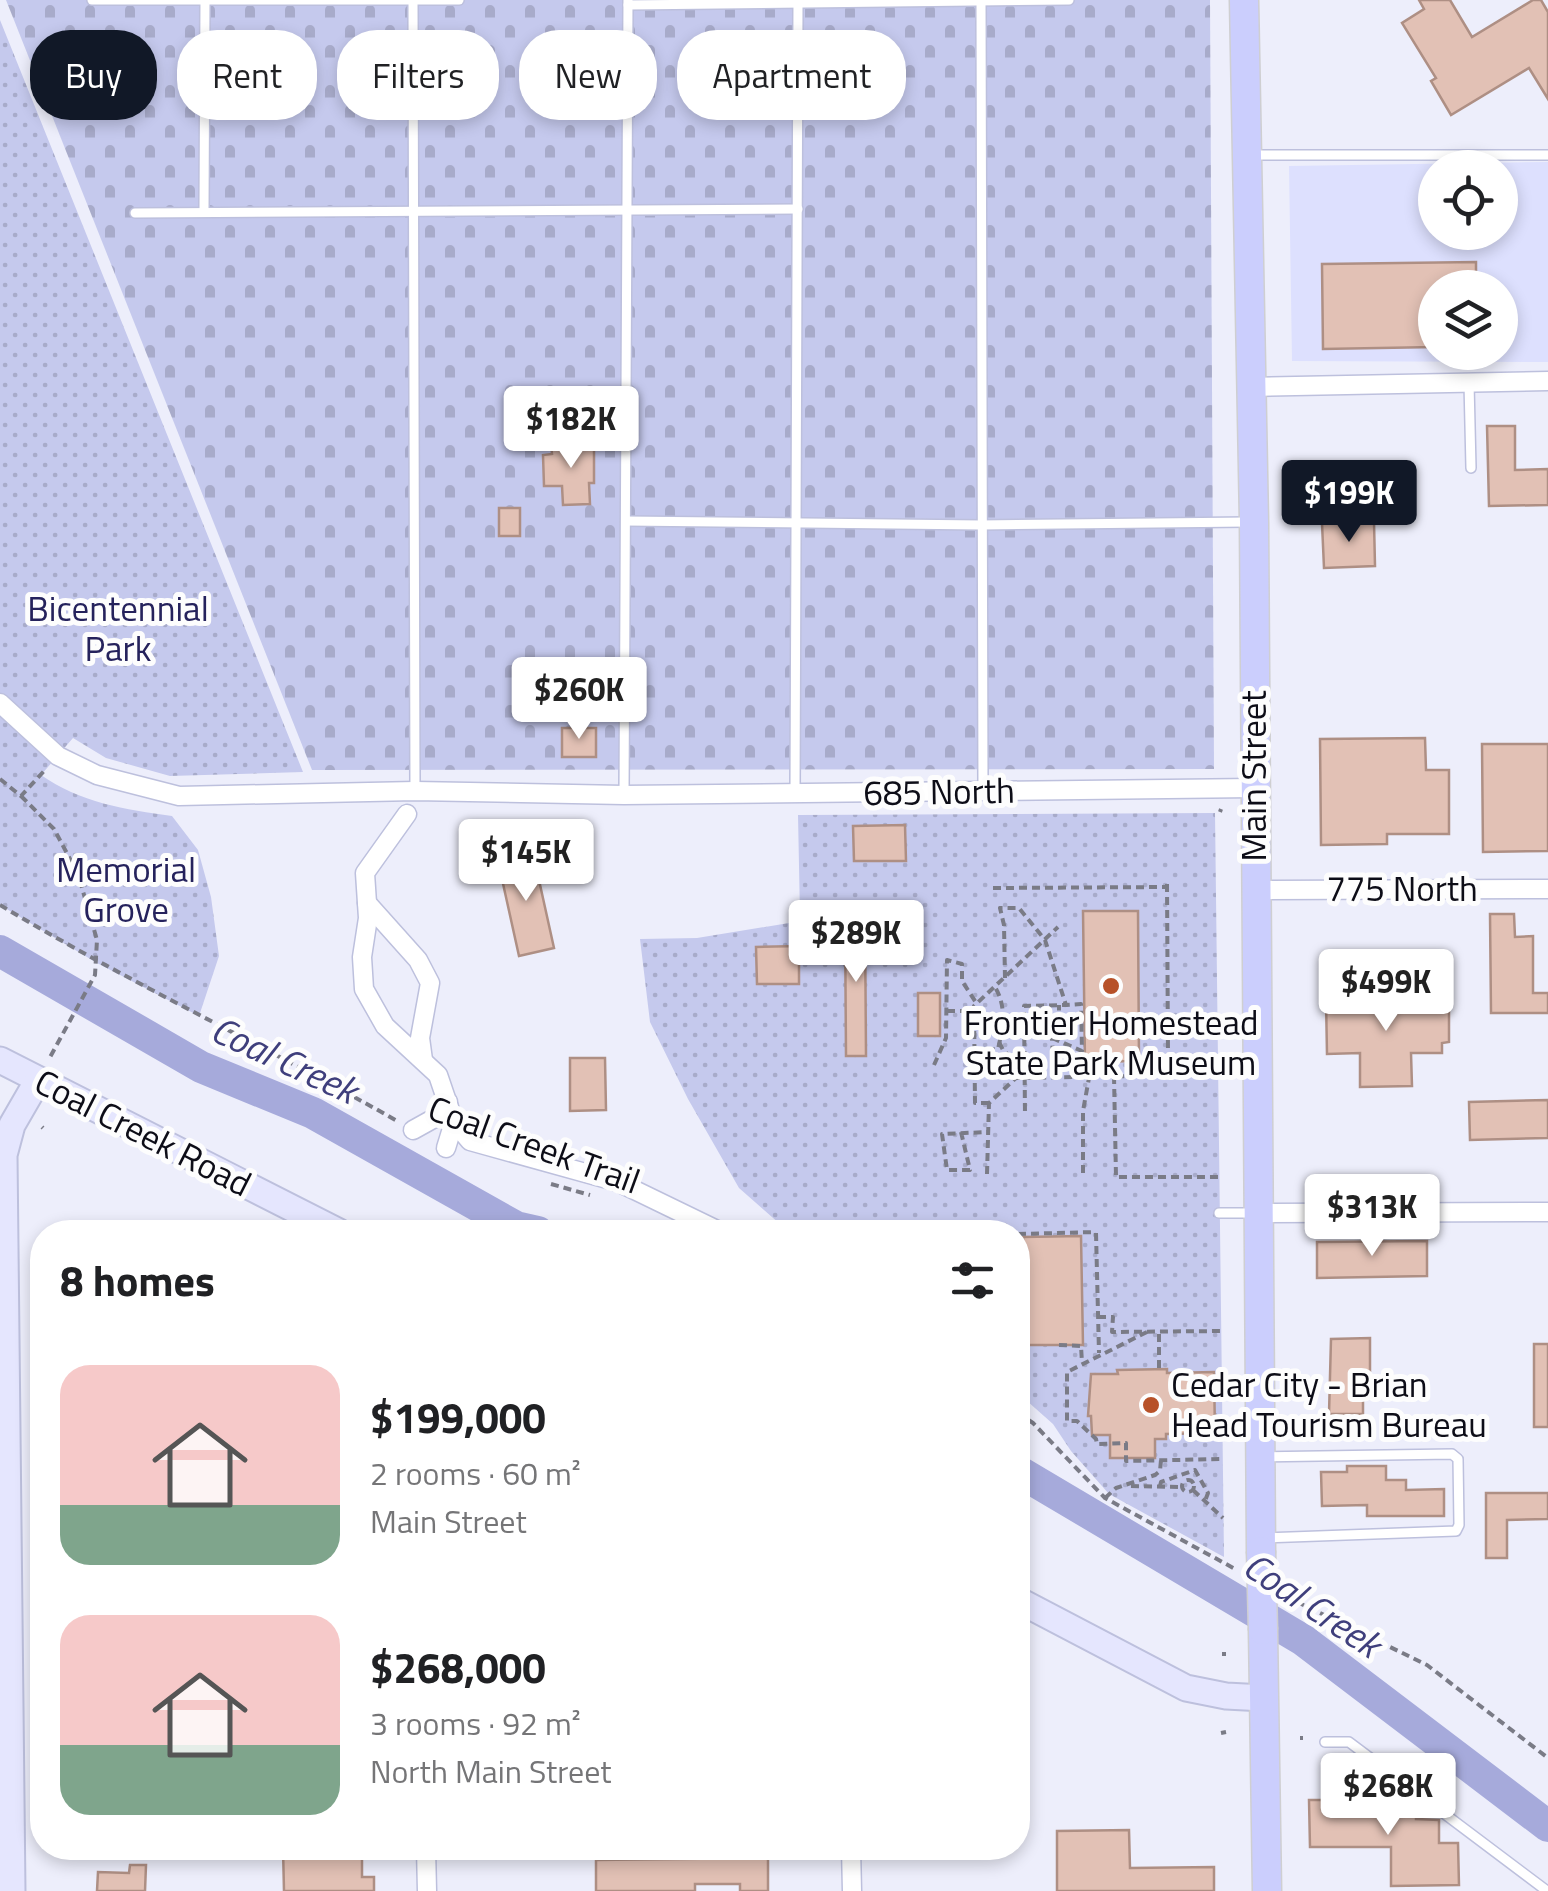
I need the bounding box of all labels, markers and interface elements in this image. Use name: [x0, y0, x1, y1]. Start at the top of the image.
chip: Buy: [30, 30, 157, 120]
chip: Rent: [177, 30, 317, 120]
chip: Filters: [337, 30, 499, 120]
chip: New: [519, 30, 657, 120]
chip: Apartment: [677, 30, 906, 120]
map controls: [1418, 150, 1518, 370]
button: locate: [1418, 150, 1518, 250]
button: layers: [1418, 270, 1518, 370]
pin: $182K: [501, 386, 641, 471]
text: $182K: [526, 394, 616, 442]
pin: $199K: [1279, 460, 1419, 545]
text: $199K: [1304, 468, 1394, 516]
park label: Bicentennial Park: [27, 581, 209, 675]
pin: $260K: [509, 657, 649, 742]
text: $260K: [534, 665, 624, 713]
street label: Main Street: [1226, 690, 1280, 862]
street label: 685 North: [863, 763, 1015, 819]
pin: $145K: [456, 819, 596, 904]
text: $145K: [481, 827, 571, 875]
park label: Memorial Grove: [56, 842, 196, 936]
street label: 775 North: [1326, 861, 1478, 915]
pin: $289K: [786, 900, 926, 985]
text: $289K: [811, 908, 901, 956]
pin: $499K: [1316, 949, 1456, 1034]
text: $499K: [1341, 957, 1431, 1005]
marker: Frontier Homestead State Park Museum: [1100, 975, 1122, 997]
place label: Frontier Homestead State Park Museum: [963, 995, 1259, 1089]
water label: Coal Creek: [202, 1000, 371, 1120]
street label: Coal Creek Road: [26, 1054, 261, 1210]
street label: Coal Creek Trail: [421, 1081, 648, 1207]
pin: $313K: [1302, 1174, 1442, 1259]
text: $313K: [1327, 1182, 1417, 1230]
text: 8 homes: [60, 1248, 215, 1312]
icon: filters: [945, 1253, 1000, 1308]
place label: Cedar City - Brian Head Tourism Bureau: [1171, 1357, 1487, 1451]
text: $199,000: [370, 1385, 546, 1449]
marker: Cedar City - Brian Head Tourism Bureau: [1140, 1394, 1162, 1416]
icon: home: [140, 1405, 260, 1525]
text: 2 rooms · 60 m²: [370, 1449, 581, 1497]
text: Main Street: [370, 1497, 527, 1545]
water label: Coal Creek: [1232, 1537, 1397, 1674]
text: $268,000: [370, 1635, 546, 1699]
icon: home: [140, 1655, 260, 1775]
text: 3 rooms · 92 m²: [370, 1699, 581, 1747]
text: North Main Street: [370, 1747, 612, 1795]
pin: $268K: [1318, 1753, 1458, 1838]
text: $268K: [1343, 1761, 1433, 1809]

